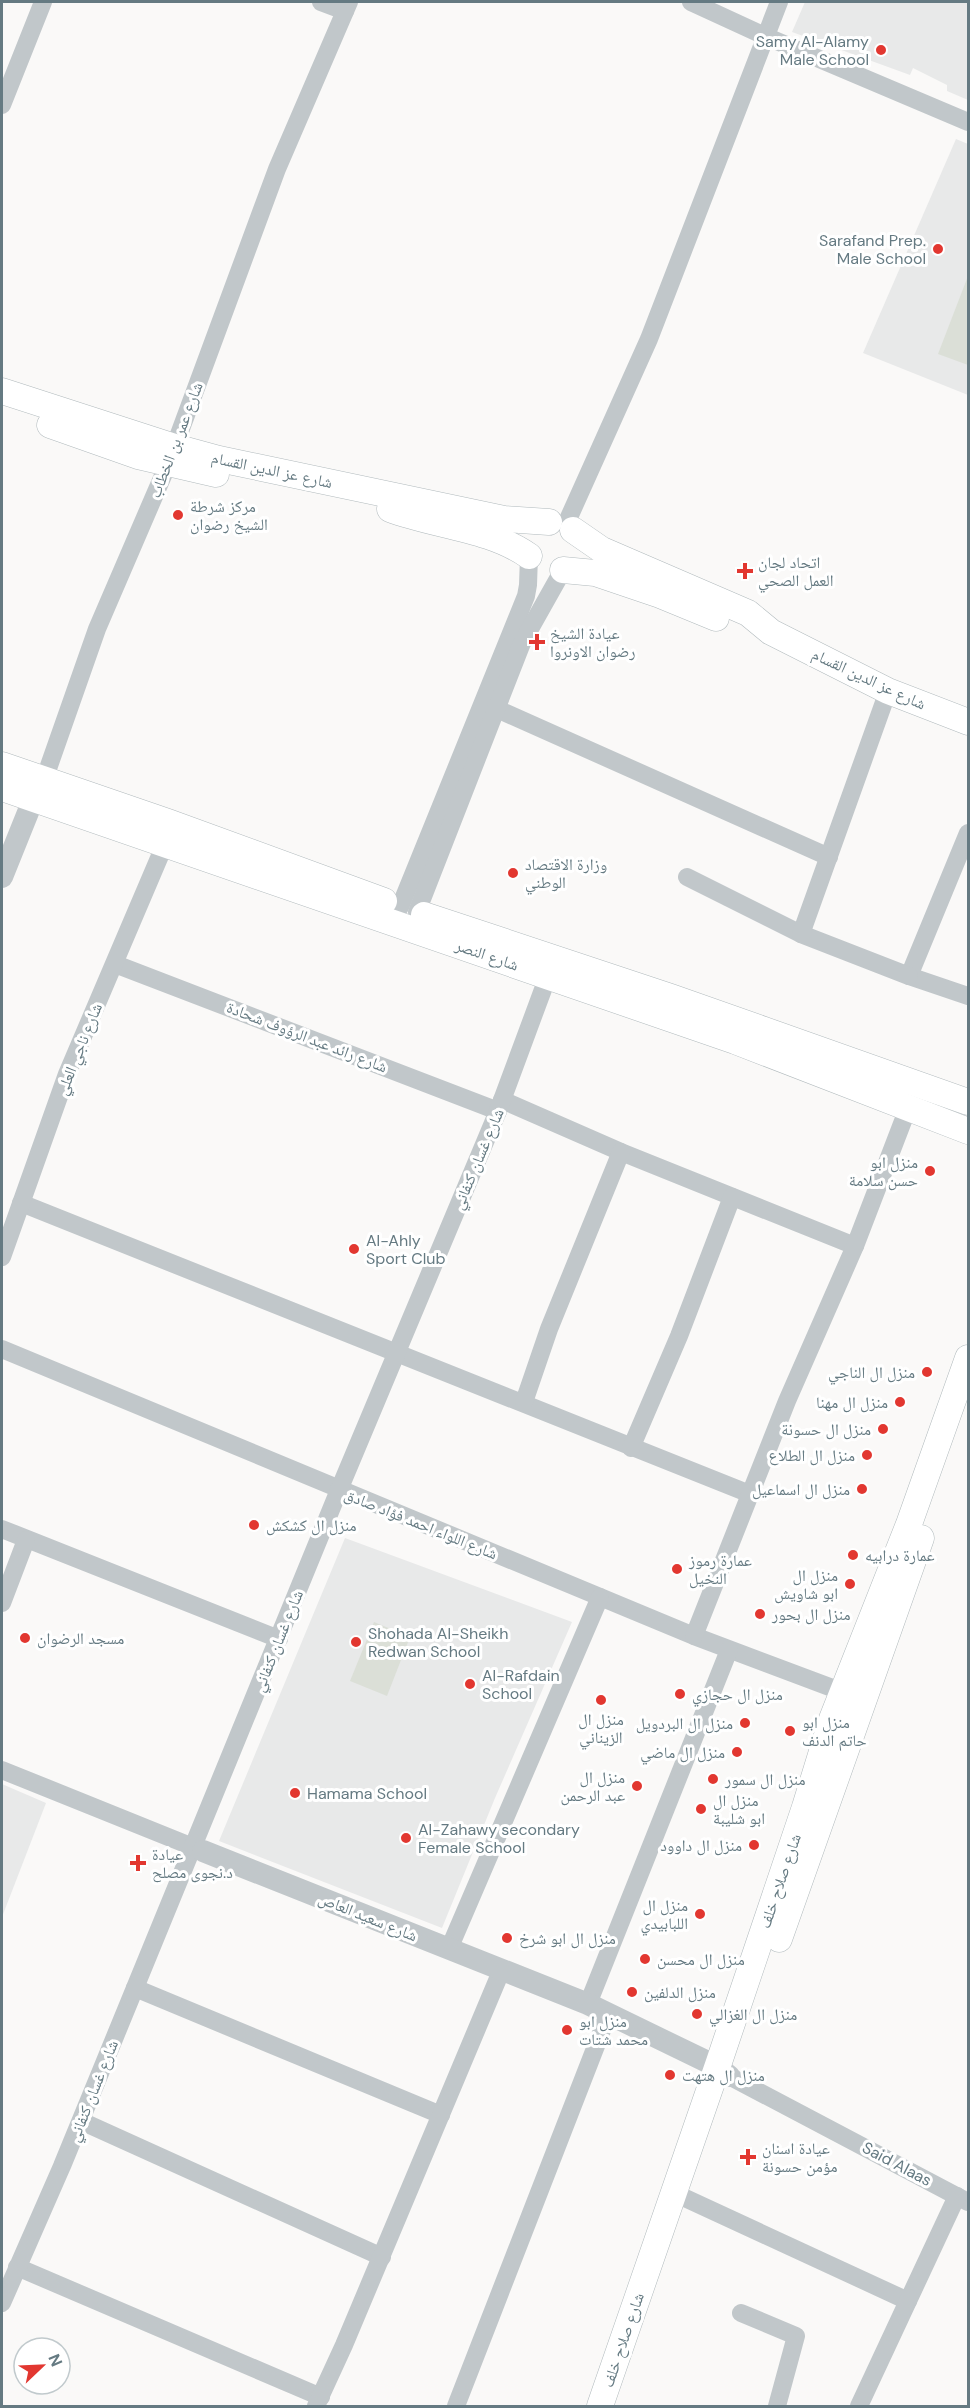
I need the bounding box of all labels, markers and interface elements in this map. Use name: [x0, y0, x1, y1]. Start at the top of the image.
place label: Samy Al-Alamy Male School: [756, 31, 869, 70]
marker: Samy Al-Alamy Male School: [874, 43, 888, 57]
place label: Sarafand Prep. Male School: [819, 230, 926, 269]
marker: Sarafand Prep. Male School: [931, 242, 945, 256]
street label: شارع عمر بن الخطاب: [144, 379, 208, 501]
street label: شارع عز الدين القسام: [210, 447, 334, 493]
place label: مركز شرطة الشيخ رضوان: [190, 496, 268, 535]
marker: مركز شرطة الشيخ رضوان: [171, 508, 185, 522]
place label: اتحاد لجان العمل الصحي: [758, 552, 833, 593]
marker: اتحاد لجان العمل الصحي: [736, 562, 754, 580]
place label: عيادة الشيخ رضوان الاونروا: [550, 623, 635, 662]
marker: عيادة الشيخ رضوان الاونروا: [528, 633, 546, 651]
street label: شارع عز الدين القسام: [809, 643, 929, 715]
place label: وزارة الاقتصاد الوطني: [525, 854, 607, 895]
marker: وزارة الاقتصاد الوطني: [506, 866, 520, 880]
street label: شارع النصر: [452, 934, 521, 976]
street label: شارع رائد عبد الرؤوف شحادة: [224, 997, 390, 1077]
street label: شارع ناجي العلي: [51, 1000, 109, 1099]
street label: شارع غسان كنفاني: [447, 1105, 511, 1214]
place label: منزل ابو حسن سلامة: [849, 1152, 918, 1191]
marker: منزل ابو حسن سلامة: [923, 1164, 937, 1178]
place label: Al-Ahly Sport Club: [366, 1230, 445, 1269]
marker: Al-Ahly Sport Club: [347, 1242, 361, 1256]
place label: منزل ال الناجي: [828, 1362, 915, 1385]
marker: منزل ال الناجي: [920, 1365, 934, 1379]
place label: منزل ال مهنا: [816, 1392, 888, 1413]
marker: منزل ال مهنا: [893, 1395, 907, 1409]
place label: منزل ال حسونة: [781, 1419, 871, 1440]
marker: منزل ال حسونة: [876, 1422, 890, 1436]
place label: منزل ال الطلاع: [769, 1445, 855, 1466]
marker: منزل ال الطلاع: [860, 1448, 874, 1462]
place label: منزل ال اسماعيل: [752, 1479, 850, 1500]
marker: منزل ال اسماعيل: [855, 1482, 869, 1496]
street label: شارع اللواء احمد فؤاد صادق: [341, 1484, 501, 1564]
place label: منزل ال كشكش: [266, 1515, 357, 1536]
marker: منزل ال كشكش: [247, 1518, 261, 1532]
place label: عمارة درابيه: [865, 1545, 935, 1566]
marker: عمارة درابيه: [846, 1548, 860, 1562]
place label: عمارة رموز النخيل: [688, 1550, 752, 1589]
marker: عمارة رموز النخيل: [670, 1562, 684, 1576]
place label: منزل ال ابو شاويش: [774, 1565, 838, 1604]
marker: منزل ال ابو شاويش: [843, 1577, 857, 1591]
street label: شارع غسان كنفاني: [248, 1587, 310, 1696]
place label: منزل ال بحور: [771, 1604, 851, 1625]
marker: منزل ال بحور: [753, 1607, 767, 1621]
place label: Shohada Al-Sheikh Redwan School: [368, 1623, 508, 1662]
place label: مسجد الرضوان: [37, 1628, 124, 1649]
marker: مسجد الرضوان: [18, 1631, 32, 1645]
marker: Shohada Al-Sheikh Redwan School: [349, 1635, 363, 1649]
place label: Al-Rafdain School: [482, 1665, 560, 1704]
marker: Al-Rafdain School: [463, 1677, 477, 1691]
place label: منزل ال حجازي: [692, 1684, 783, 1707]
marker: منزل ال حجازي: [673, 1687, 687, 1701]
marker: منزل ال الزيناني: [594, 1693, 608, 1707]
place label: منزل ال الزيناني: [578, 1709, 624, 1750]
place label: منزل ابو حاتم الدنف: [802, 1712, 867, 1751]
place label: منزل ال البردويل: [636, 1713, 733, 1734]
marker: منزل ال البردويل: [738, 1716, 752, 1730]
marker: منزل ابو حاتم الدنف: [783, 1724, 797, 1738]
place label: منزل ال ماضي: [640, 1742, 725, 1765]
marker: منزل ال ماضي: [730, 1745, 744, 1759]
place label: منزل ال عبد الرحمن: [561, 1767, 625, 1806]
place label: منزل ال سمور: [724, 1769, 806, 1790]
marker: منزل ال سمور: [706, 1772, 720, 1786]
marker: منزل ال عبد الرحمن: [630, 1779, 644, 1793]
place label: Hamama School: [307, 1783, 427, 1804]
marker: Hamama School: [288, 1786, 302, 1800]
place label: منزل ال ابو شليبة: [713, 1790, 765, 1829]
marker: منزل ال ابو شليبة: [694, 1802, 708, 1816]
place label: Al-Zahawy secondary Female School: [418, 1819, 580, 1858]
marker: Al-Zahawy secondary Female School: [399, 1831, 413, 1845]
street label: شارع صلاح خلف: [754, 1831, 806, 1931]
place label: منزل ال داوود: [660, 1835, 742, 1856]
marker: منزل ال داوود: [747, 1838, 761, 1852]
place label: عيادة د.نجوى مصلح: [152, 1844, 233, 1883]
marker: عيادة د.نجوى مصلح: [129, 1854, 147, 1872]
street label: شارع سعيد العاص: [315, 1888, 421, 1946]
place label: منزل ال اللبابيدي: [641, 1895, 688, 1936]
marker: منزل ال اللبابيدي: [693, 1907, 707, 1921]
place label: منزل ال ابو شرخ: [519, 1928, 616, 1949]
marker: منزل ال ابو شرخ: [500, 1931, 514, 1945]
place label: منزل ال محسن: [657, 1949, 745, 1970]
marker: منزل ال محسن: [638, 1952, 652, 1966]
place label: منزل الدلفين: [644, 1982, 716, 2003]
marker: منزل الدلفين: [625, 1985, 639, 1999]
place label: منزل ال الغزالي: [709, 2004, 797, 2027]
marker: منزل ال الغزالي: [690, 2007, 704, 2021]
place label: منزل ابو محمد شتات: [579, 2011, 648, 2050]
marker: منزل ابو محمد شتات: [560, 2023, 574, 2037]
street label: شارع غسان كنفاني: [63, 2037, 125, 2146]
place label: منزل ال هتهت: [682, 2065, 765, 2086]
marker: منزل ال هتهت: [663, 2068, 677, 2082]
street label: Said Alaas: [859, 2137, 935, 2191]
place label: عيادة اسنان مؤمن حسونة: [762, 2138, 838, 2177]
marker: عيادة اسنان مؤمن حسونة: [739, 2148, 757, 2166]
street label: شارع صلاح خلف: [597, 2290, 649, 2390]
north arrow: [12, 2336, 72, 2396]
text: N: [43, 2351, 67, 2370]

